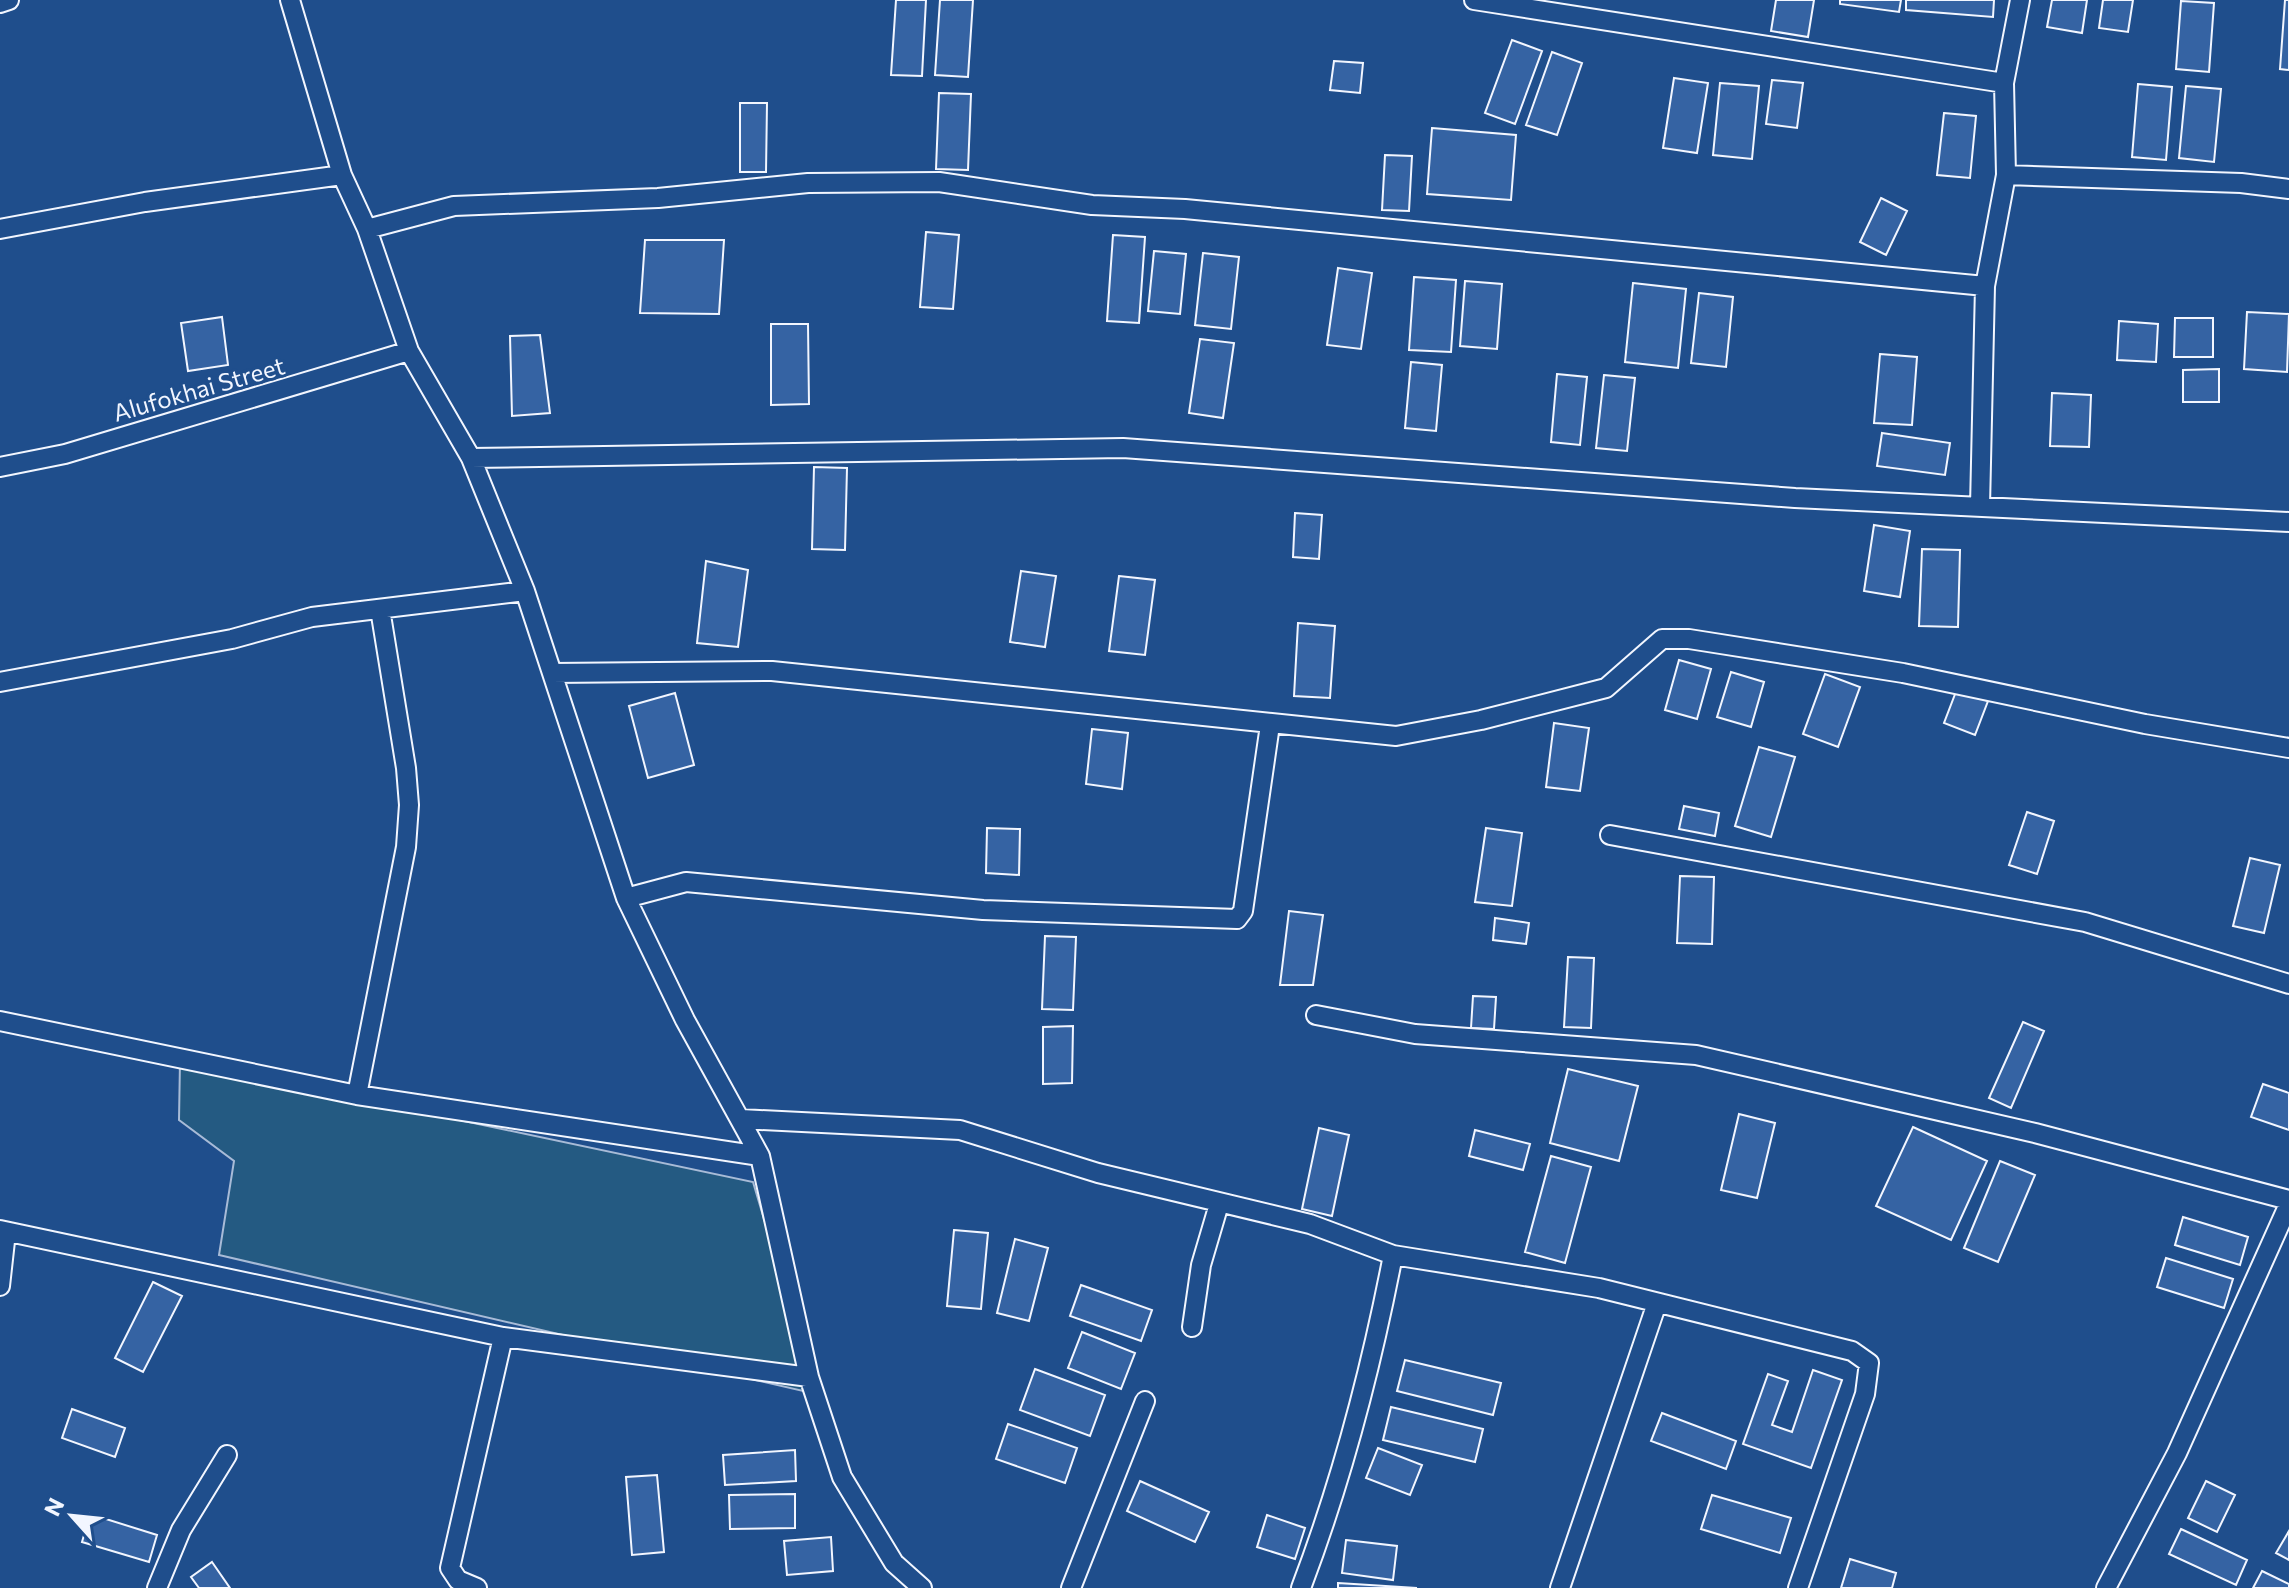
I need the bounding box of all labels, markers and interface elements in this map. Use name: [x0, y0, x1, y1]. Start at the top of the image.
street label: Alufokhai Street: [109, 350, 288, 427]
north arrow: [32, 1476, 112, 1556]
text: N: [38, 1493, 70, 1520]

